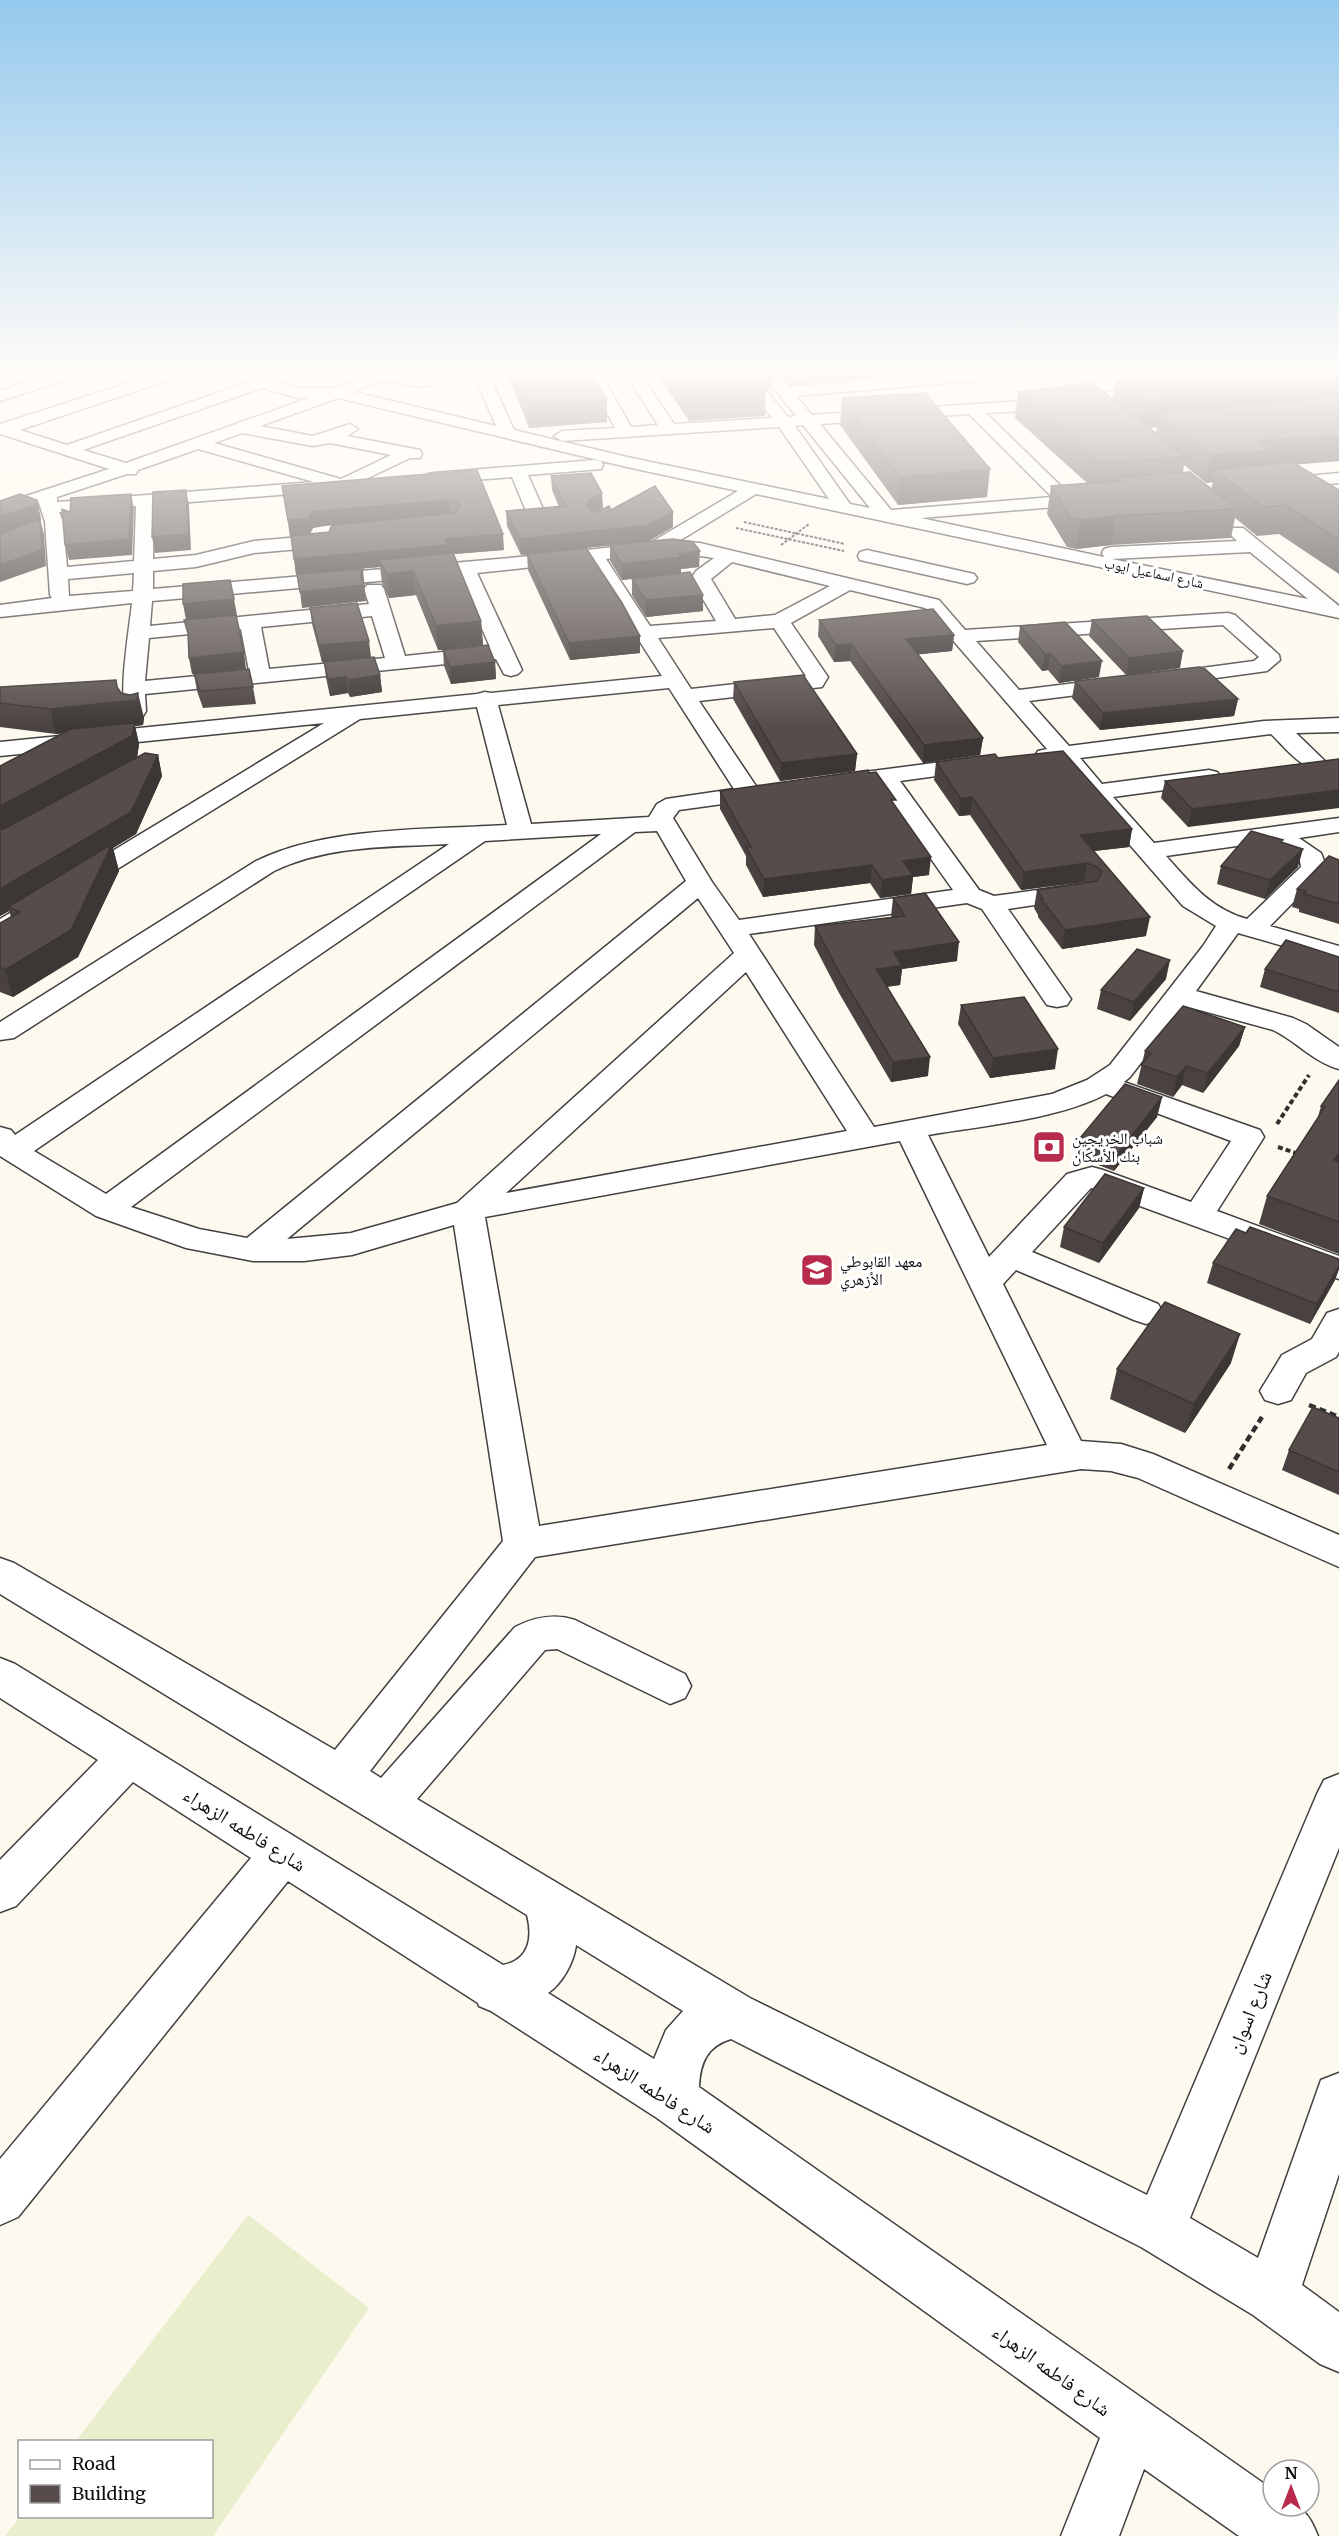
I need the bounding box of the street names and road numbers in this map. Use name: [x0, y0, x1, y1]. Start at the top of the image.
street label: شارع اسماعيل ايوب: [1103, 554, 1205, 593]
street label: شارع فاطمه الزهراء: [178, 1781, 311, 1878]
street label: شارع اسوان: [1221, 1967, 1278, 2057]
street label: شارع فاطمه الزهراء: [589, 2041, 721, 2140]
street label: شارع فاطمه الزهراء: [987, 2319, 1116, 2422]

